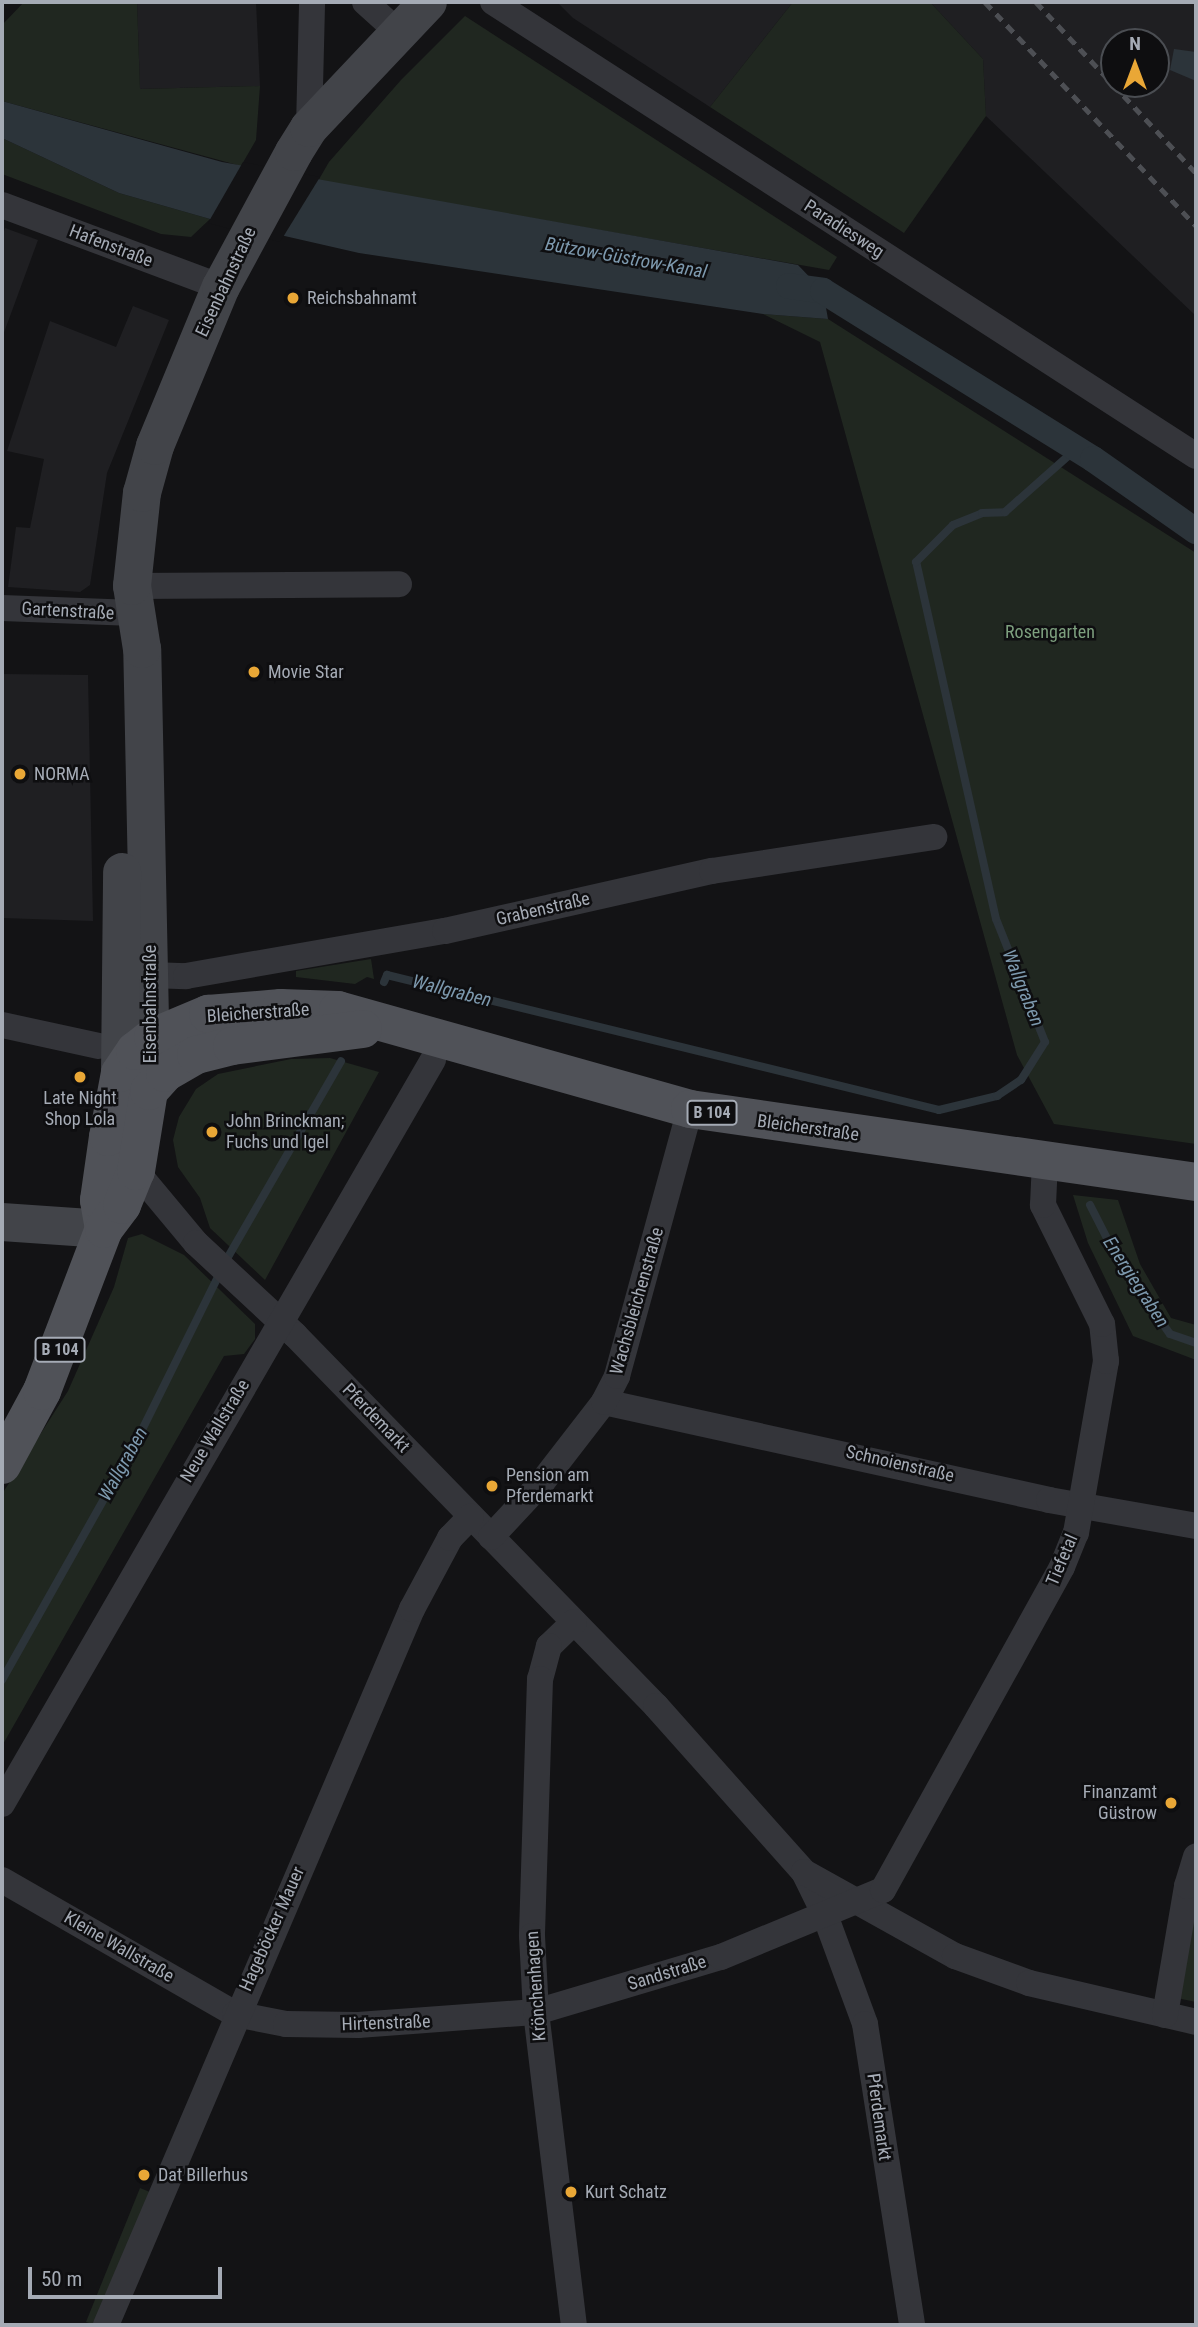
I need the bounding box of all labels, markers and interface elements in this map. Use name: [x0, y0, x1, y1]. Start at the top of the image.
north arrow: [1100, 28, 1170, 98]
text: N: [1129, 32, 1141, 55]
street label: Paradiesweg: [800, 195, 888, 263]
street label: Hafenstraße: [66, 220, 156, 272]
street label: Eisenbahnstraße: [191, 224, 261, 340]
water label: Bützow-Güstrow-Kanal: [543, 233, 709, 283]
place label: Reichsbahnamt: [307, 287, 417, 309]
marker: Reichsbahnamt: [285, 290, 301, 306]
street label: Gartenstraße: [21, 598, 115, 624]
park label: Rosengarten: [1005, 621, 1095, 643]
place label: Movie Star: [268, 661, 344, 683]
marker: Movie Star: [246, 664, 262, 680]
place label: NORMA: [34, 763, 90, 785]
marker: NORMA: [12, 766, 28, 782]
street label: Grabenstraße: [494, 888, 592, 930]
street label: Eisenbahnstraße: [139, 945, 161, 1063]
water label: Wallgraben: [997, 946, 1049, 1030]
water label: Wallgraben: [410, 970, 494, 1012]
street label: Bleicherstraße: [206, 999, 310, 1027]
marker: Late Night Shop Lola: [72, 1069, 88, 1085]
place label: Late Night Shop Lola: [43, 1088, 117, 1130]
road number: B 104: [686, 1100, 738, 1126]
street label: Bleicherstraße: [756, 1110, 860, 1146]
place label: John Brinckman; Fuchs und Igel: [226, 1111, 344, 1154]
marker: John Brinckman; Fuchs und Igel: [204, 1124, 220, 1140]
street label: Wachsbleichenstraße: [606, 1225, 668, 1377]
water label: Energiegraben: [1098, 1232, 1174, 1332]
road number: B 104: [34, 1338, 86, 1362]
street label: Neue Wallstraße: [176, 1376, 254, 1486]
street label: Pferdemarkt: [338, 1379, 414, 1457]
water label: Wallgraben: [93, 1423, 153, 1505]
street label: Schnoienstraße: [844, 1441, 956, 1487]
place label: Pension am Pferdemarkt: [506, 1465, 594, 1508]
marker: Pension am Pferdemarkt: [484, 1478, 500, 1494]
street label: Tiefetal: [1042, 1531, 1082, 1589]
place label: Finanzamt Güstrow: [1083, 1782, 1157, 1825]
marker: Finanzamt Güstrow: [1163, 1795, 1179, 1811]
street label: Hageböcker Mauer: [235, 1863, 309, 1995]
street label: Kleine Wallstraße: [60, 1907, 178, 1987]
street label: Krönchenhagen: [521, 1930, 551, 2042]
street label: Sandstraße: [625, 1951, 709, 1995]
street label: Hirtenstraße: [341, 2011, 431, 2035]
street label: Pferdemarkt: [862, 2072, 896, 2162]
place label: Dat Billerhus: [158, 2164, 248, 2186]
marker: Dat Billerhus: [136, 2167, 152, 2183]
place label: Kurt Schatz: [585, 2181, 667, 2203]
marker: Kurt Schatz: [563, 2184, 579, 2200]
scale bar: [32, 2254, 226, 2298]
text: 50 m: [41, 2267, 82, 2291]

